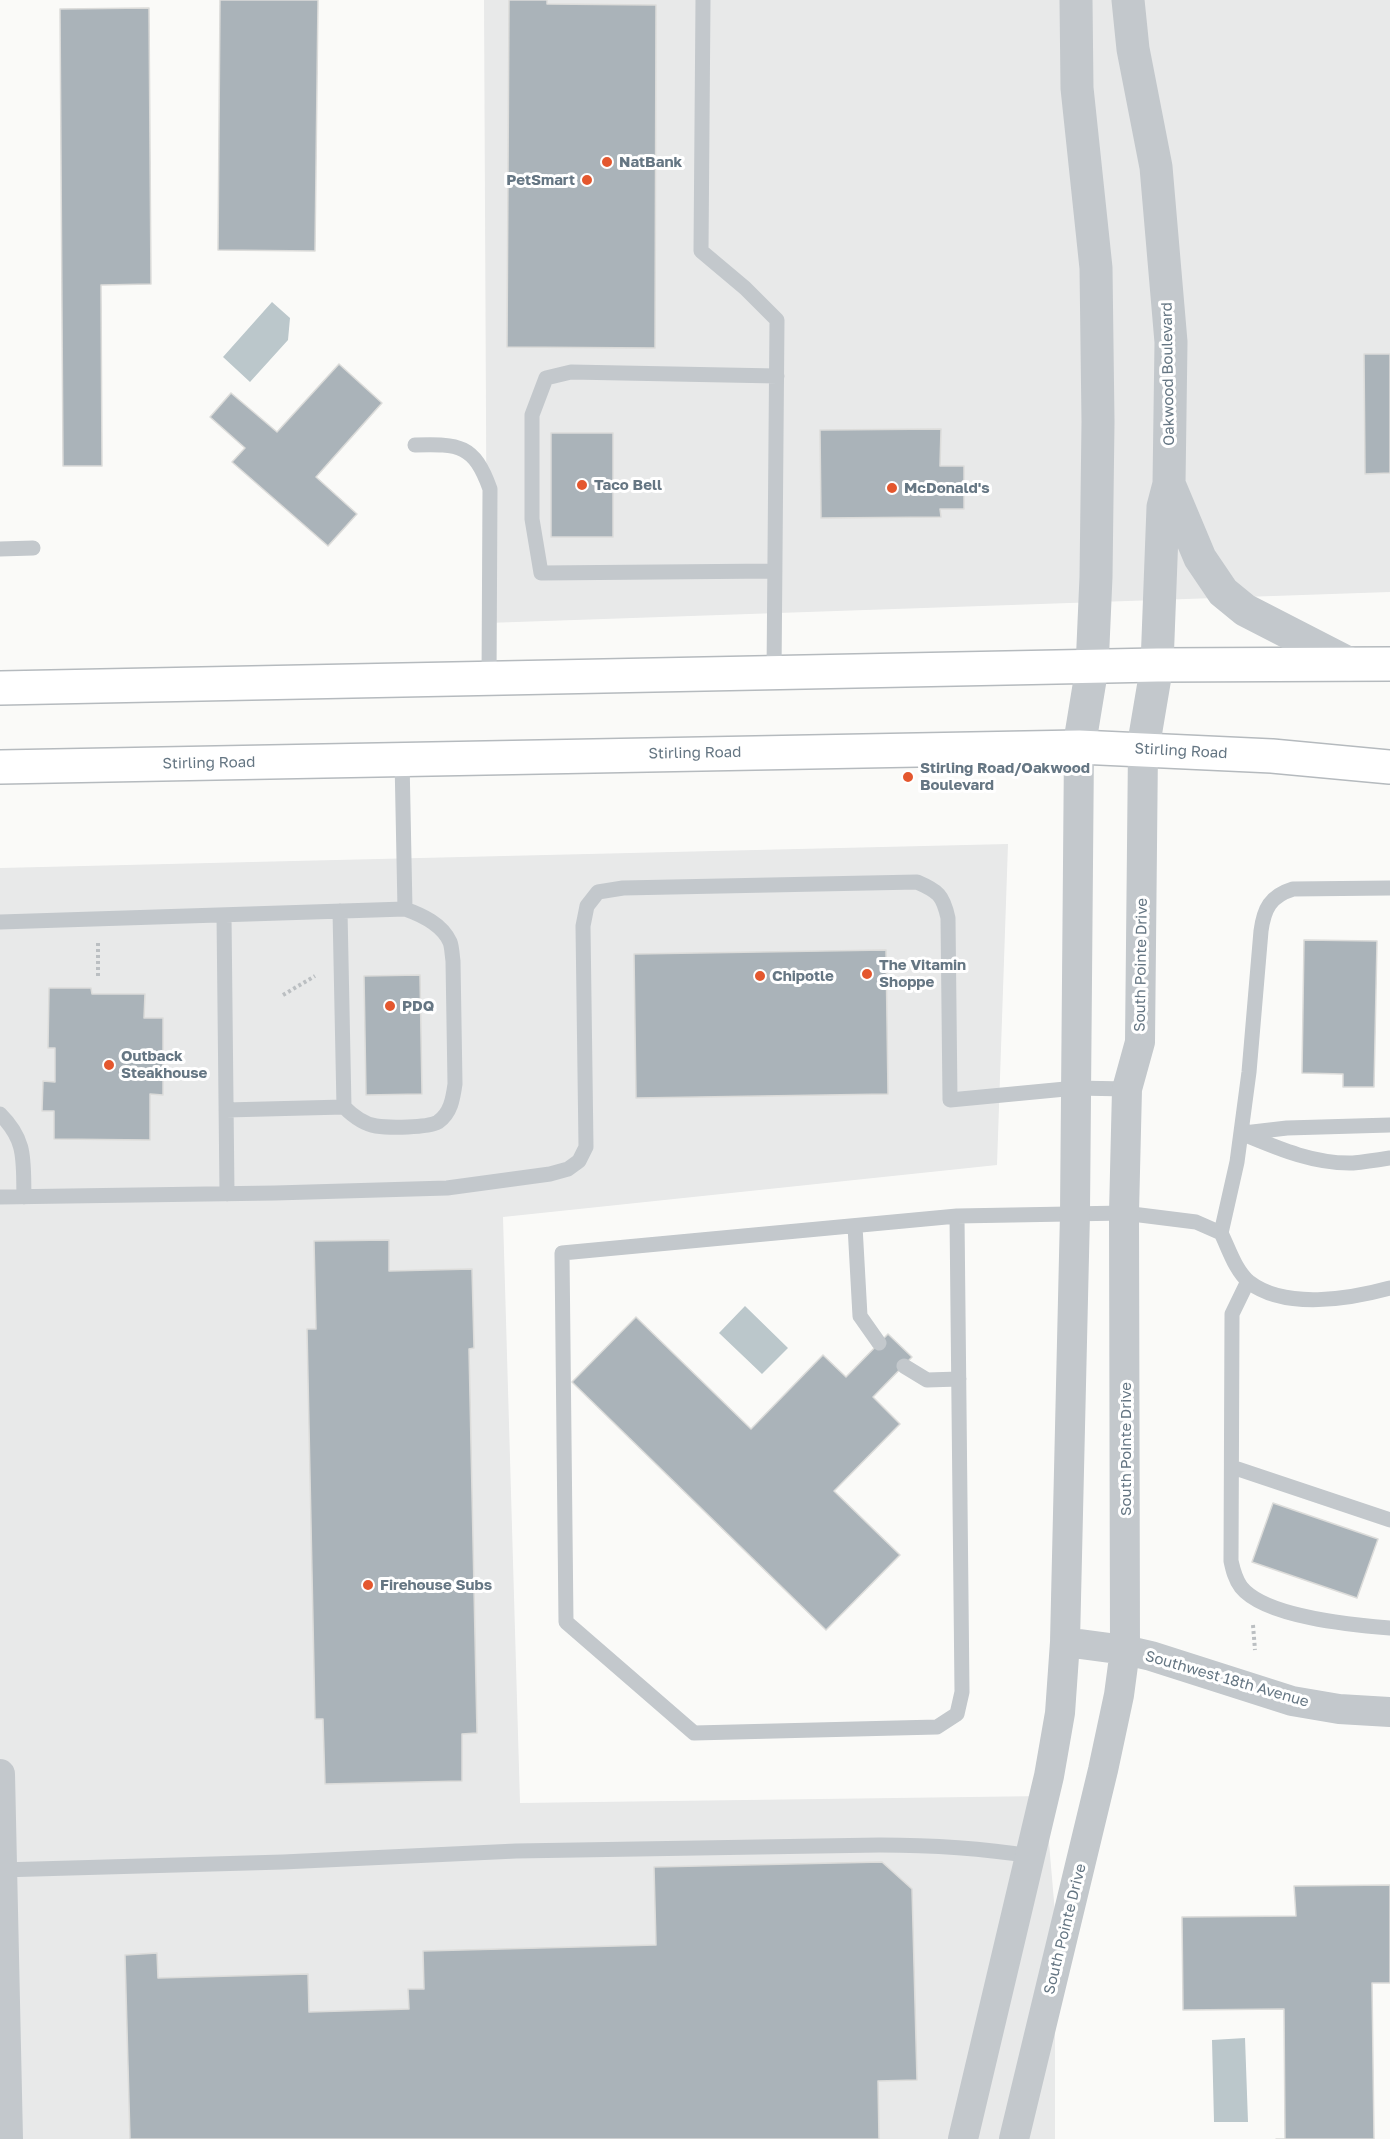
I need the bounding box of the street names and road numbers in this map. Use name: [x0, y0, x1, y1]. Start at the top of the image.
street label: Oakwood Boulevard: [1158, 302, 1178, 446]
street label: Stirling Road: [1134, 740, 1228, 762]
street label: Stirling Road: [648, 743, 742, 763]
street label: Stirling Road: [162, 753, 256, 773]
street label: South Pointe Drive: [1131, 898, 1151, 1032]
street label: South Pointe Drive: [1117, 1382, 1135, 1516]
street label: Southwest 18th Avenue: [1143, 1647, 1311, 1711]
street label: South Pointe Drive: [1040, 1862, 1090, 1996]

